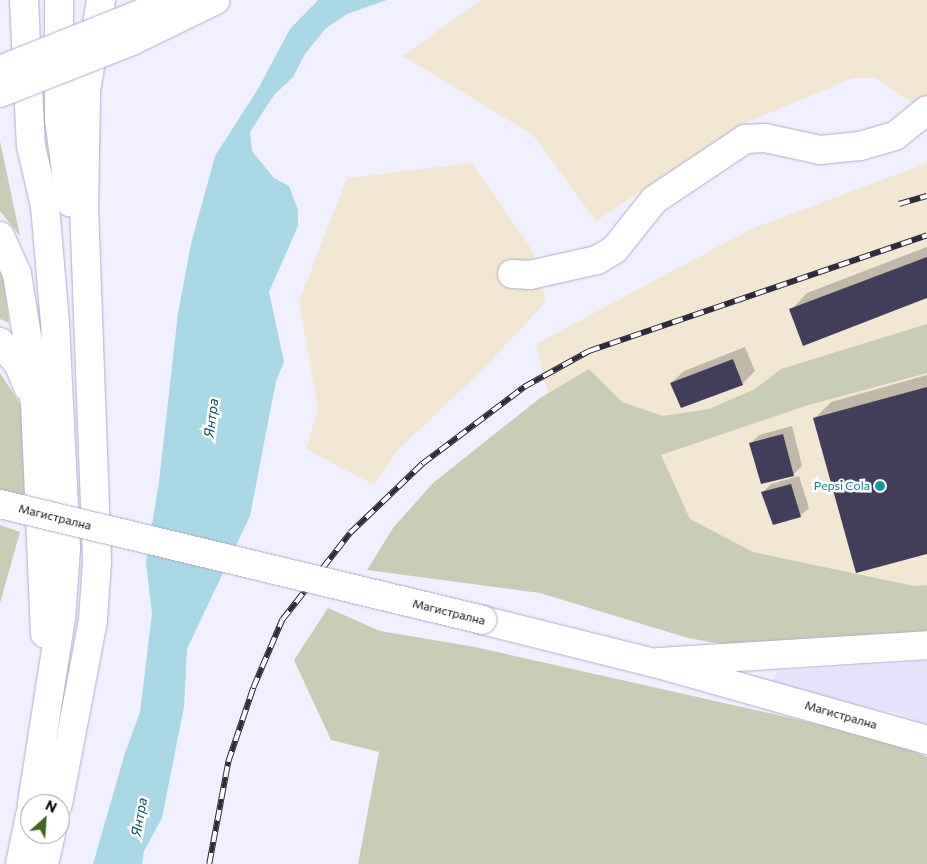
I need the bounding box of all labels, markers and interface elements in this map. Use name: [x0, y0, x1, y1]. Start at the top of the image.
water label: Янтра: [200, 397, 222, 439]
place label: Pepsi Cola: [814, 479, 870, 493]
marker: Pepsi Cola: [874, 480, 886, 492]
street label: Магистрална: [17, 501, 93, 533]
street label: Магистрална: [411, 596, 487, 628]
street label: Магистрална: [803, 698, 879, 732]
north arrow: [20, 794, 70, 844]
text: N: [43, 796, 60, 816]
water label: Янтра: [127, 796, 151, 838]

